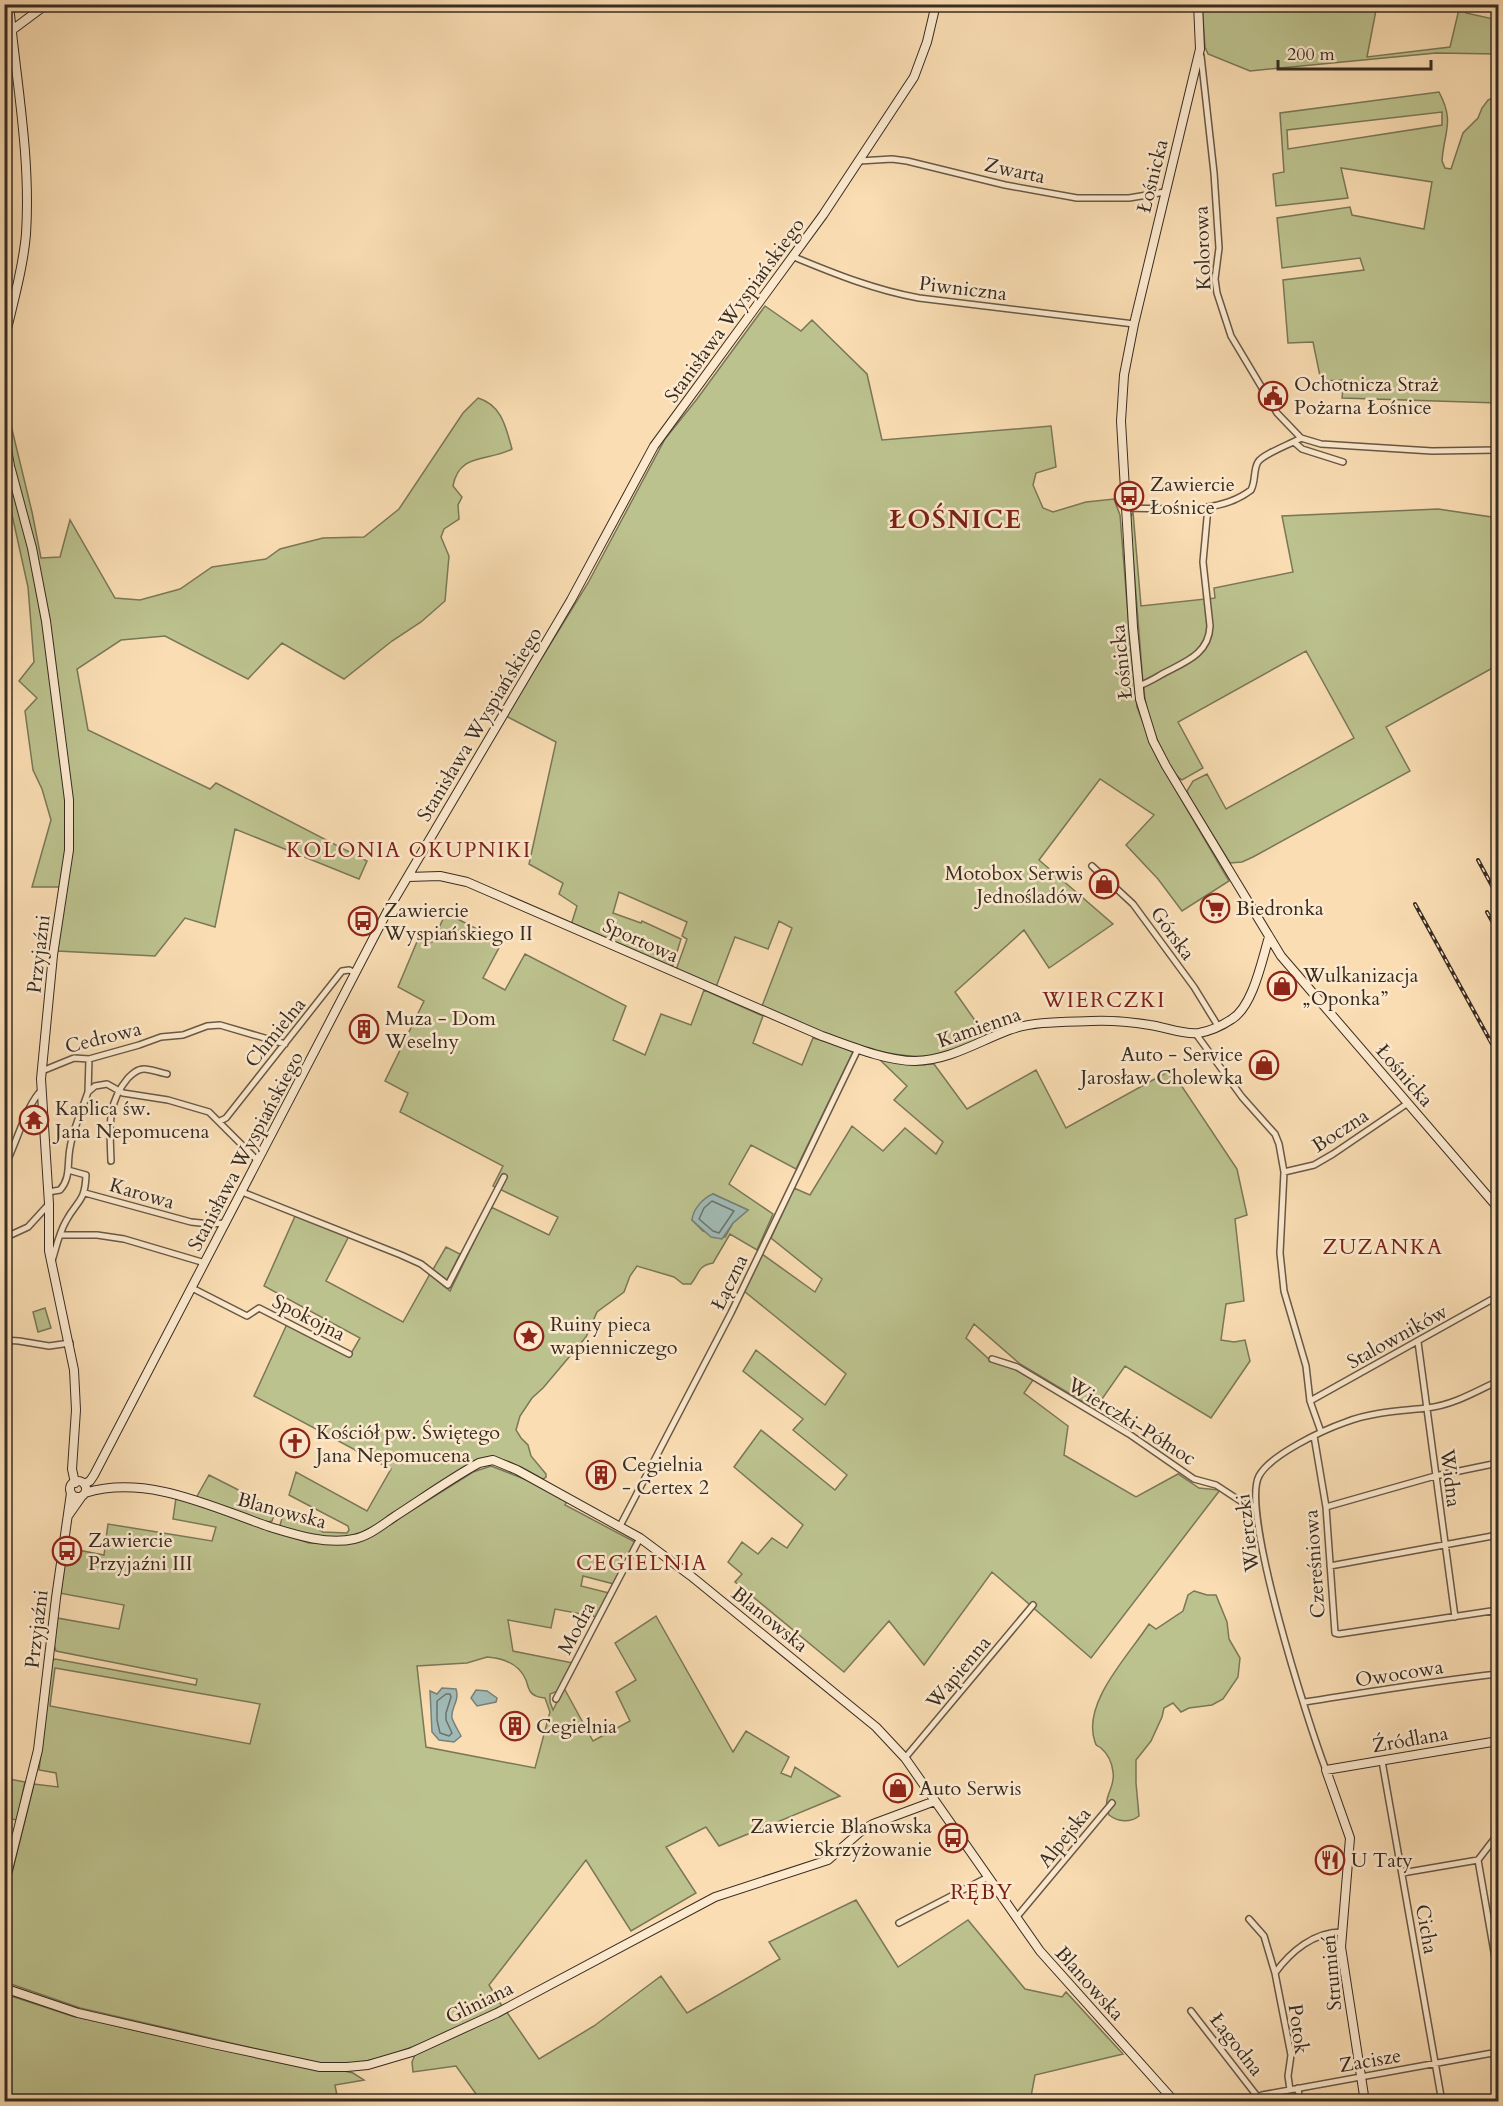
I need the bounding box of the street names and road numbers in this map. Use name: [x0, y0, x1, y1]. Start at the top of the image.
street label: Łośnicka: [1130, 136, 1175, 216]
street label: Zwarta: [982, 151, 1048, 190]
street label: Kolorowa: [1188, 205, 1217, 291]
street label: Stanisława Wyspiańskiego: [658, 212, 811, 408]
street label: Piwniczna: [917, 270, 1009, 307]
street label: Stanisława Wyspiańskiego: [411, 622, 548, 827]
street label: Łośnicka: [1104, 623, 1139, 701]
street label: Górska: [1144, 901, 1201, 966]
street label: Sportowa: [598, 912, 683, 969]
street label: Przyjaźni: [20, 913, 57, 995]
street label: Chmielna: [239, 991, 312, 1073]
street label: Kamienna: [934, 1001, 1025, 1054]
street label: Cedrowa: [62, 1015, 144, 1060]
street label: Łośnicka: [1370, 1038, 1440, 1113]
street label: Stanisława Wyspiańskiego: [181, 1046, 310, 1256]
street label: Boczna: [1307, 1102, 1374, 1159]
street label: Karowa: [106, 1171, 178, 1216]
street label: Łączna: [704, 1250, 755, 1315]
street label: Spokojna: [268, 1288, 350, 1347]
street label: Stalowników: [1342, 1298, 1453, 1375]
street label: Wierczki-Północ: [1061, 1371, 1201, 1472]
street label: Widna: [1433, 1446, 1468, 1509]
street label: Blanowska: [234, 1486, 330, 1535]
street label: Wierczki: [1229, 1492, 1266, 1575]
street label: Czereśniowa: [1297, 1508, 1332, 1619]
street label: Blanowska: [726, 1580, 814, 1659]
street label: Przyjaźni: [18, 1588, 55, 1670]
street label: Modra: [551, 1597, 602, 1659]
street label: Wapienna: [919, 1630, 997, 1715]
street label: Owocowa: [1353, 1653, 1445, 1694]
street label: Źródlana: [1370, 1719, 1451, 1759]
street label: Alpejska: [1032, 1801, 1097, 1873]
street label: Cicha: [1409, 1902, 1444, 1956]
street label: Strumień: [1315, 1932, 1348, 2012]
street label: Blanowska: [1049, 1940, 1131, 2027]
street label: Gliniana: [441, 1974, 518, 2030]
street label: Potok: [1282, 2002, 1315, 2056]
street label: Łagodna: [1203, 2007, 1270, 2082]
street label: Zacisze: [1337, 2042, 1403, 2079]

